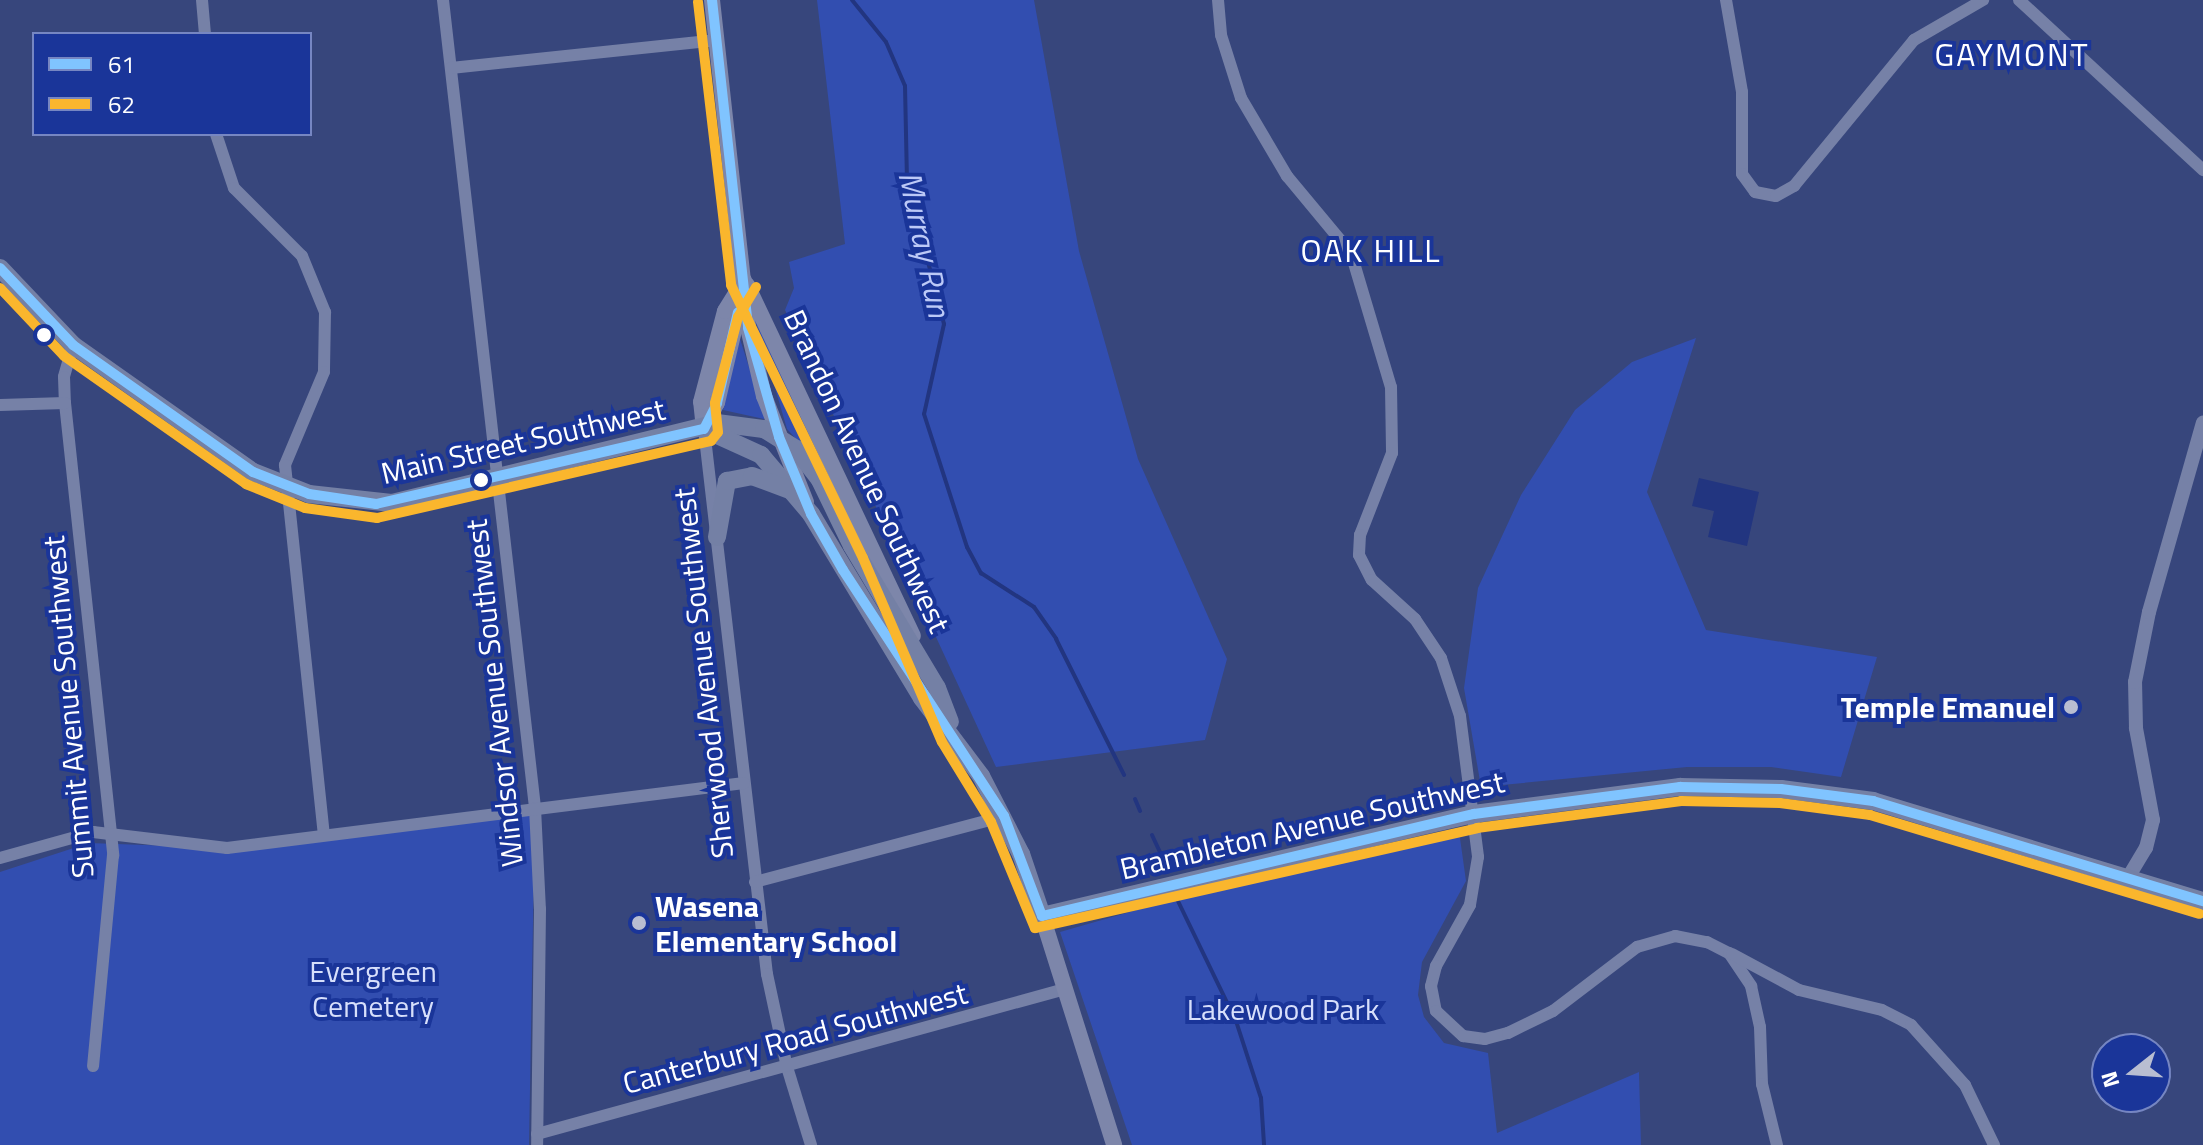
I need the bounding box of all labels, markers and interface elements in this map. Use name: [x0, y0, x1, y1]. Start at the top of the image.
legend: [32, 32, 312, 136]
district label: GAYMONT: [1935, 35, 2089, 73]
text: 61: [108, 46, 135, 82]
text: 62: [108, 86, 135, 122]
water label: Murray Run: [891, 168, 959, 320]
district label: OAK HILL: [1300, 231, 1442, 269]
street label: Brandon Avenue Southwest: [776, 304, 958, 638]
unlabelled marker: [36, 327, 52, 343]
street label: Main Street Southwest: [378, 391, 668, 491]
unlabelled marker: [473, 472, 489, 488]
street label: Sherwood Avenue Southwest: [666, 486, 740, 860]
street label: Windsor Avenue Southwest: [458, 517, 530, 869]
street label: Summit Avenue Southwest: [35, 534, 101, 880]
place label: Temple Emanuel: [1841, 689, 2055, 725]
marker: Temple Emanuel: [2062, 698, 2080, 716]
street label: Brambleton Avenue Southwest: [1116, 763, 1508, 887]
place label: Wasena Elementary School: [655, 888, 897, 958]
marker: Wasena Elementary School: [630, 914, 648, 932]
park label: Evergreen Cemetery: [309, 953, 437, 1024]
street label: Canterbury Road Southwest: [619, 975, 971, 1101]
park label: Lakewood Park: [1187, 991, 1379, 1027]
north arrow: [2091, 1033, 2171, 1113]
text: N: [2091, 1067, 2128, 1092]

